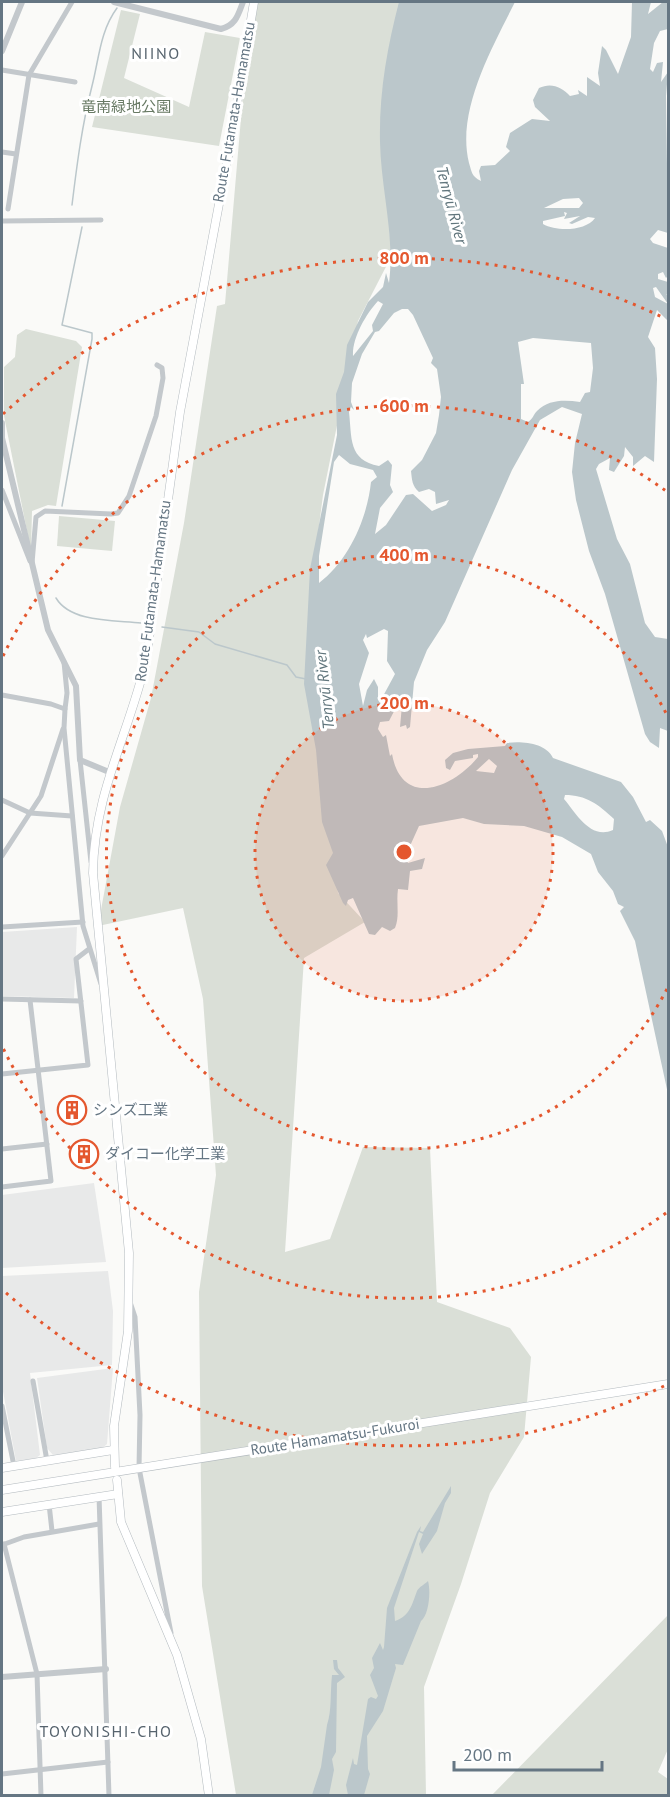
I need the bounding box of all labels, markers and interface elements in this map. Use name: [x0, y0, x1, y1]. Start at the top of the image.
street label: Route Futamata-Hamamatsu: [208, 20, 259, 204]
district label: NIINO: [131, 43, 181, 63]
park label: 竜南緑地公園: [81, 97, 171, 116]
water label: Tenryū River: [432, 164, 472, 248]
text: 800 m: [379, 246, 429, 269]
text: 600 m: [379, 394, 429, 417]
street label: Route Futamata-Hamamatsu: [130, 499, 175, 683]
text: 400 m: [379, 543, 429, 566]
water label: Tenryū River: [310, 648, 338, 731]
text: 200 m: [379, 691, 429, 714]
centre of rings: [394, 842, 414, 862]
building icon: シンズ工業: [56, 1094, 88, 1126]
place label: シンズ工業: [93, 1100, 168, 1119]
building icon: ダイコー化学工業: [68, 1138, 100, 1170]
place label: ダイコー化学工業: [105, 1144, 225, 1163]
street label: Route Hamamatsu-Fukuroi: [249, 1414, 421, 1459]
district label: TOYONISHI-CHO: [39, 1721, 173, 1741]
scale bar: [454, 1734, 602, 1772]
text: 200 m: [463, 1743, 512, 1766]

